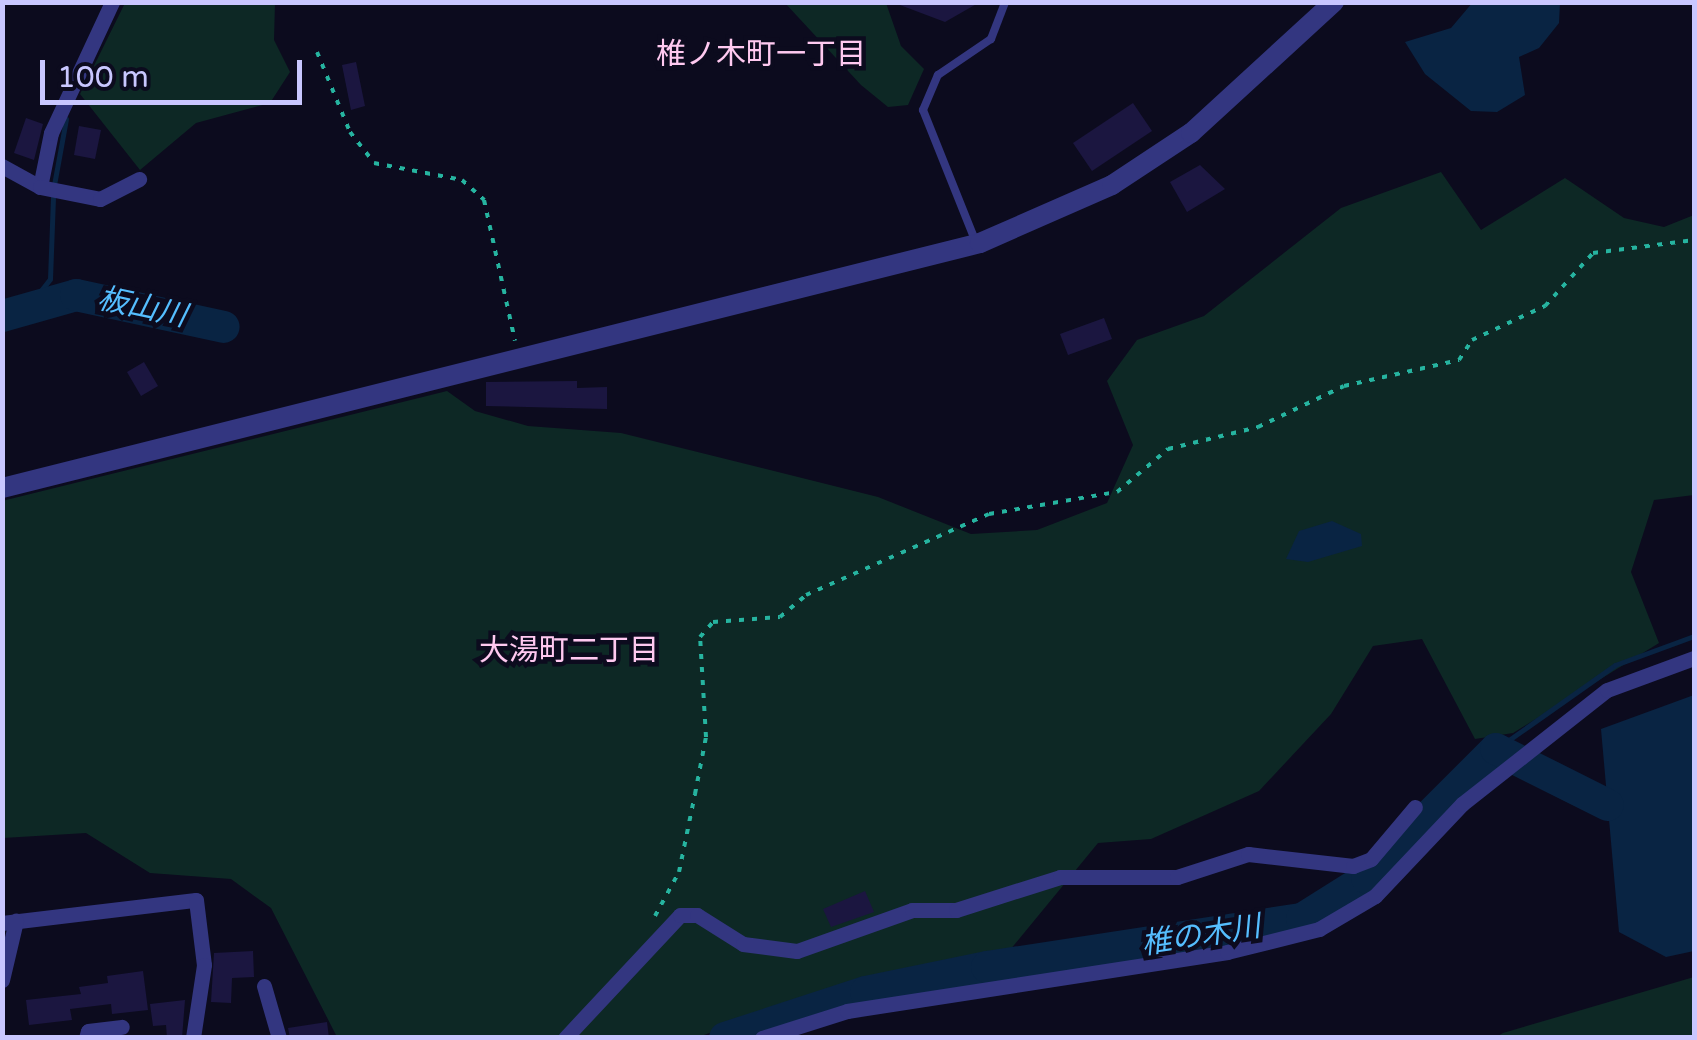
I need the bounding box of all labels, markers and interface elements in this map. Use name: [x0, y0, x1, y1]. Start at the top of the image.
district label: 椎ノ木町一丁目: [656, 37, 866, 73]
scale bar: [45, 40, 308, 102]
text: 100 m: [57, 59, 149, 96]
water label: 板山川: [94, 281, 190, 335]
district label: 大湯町二丁目: [479, 633, 659, 669]
water label: 椎の木川: [1139, 909, 1263, 963]

